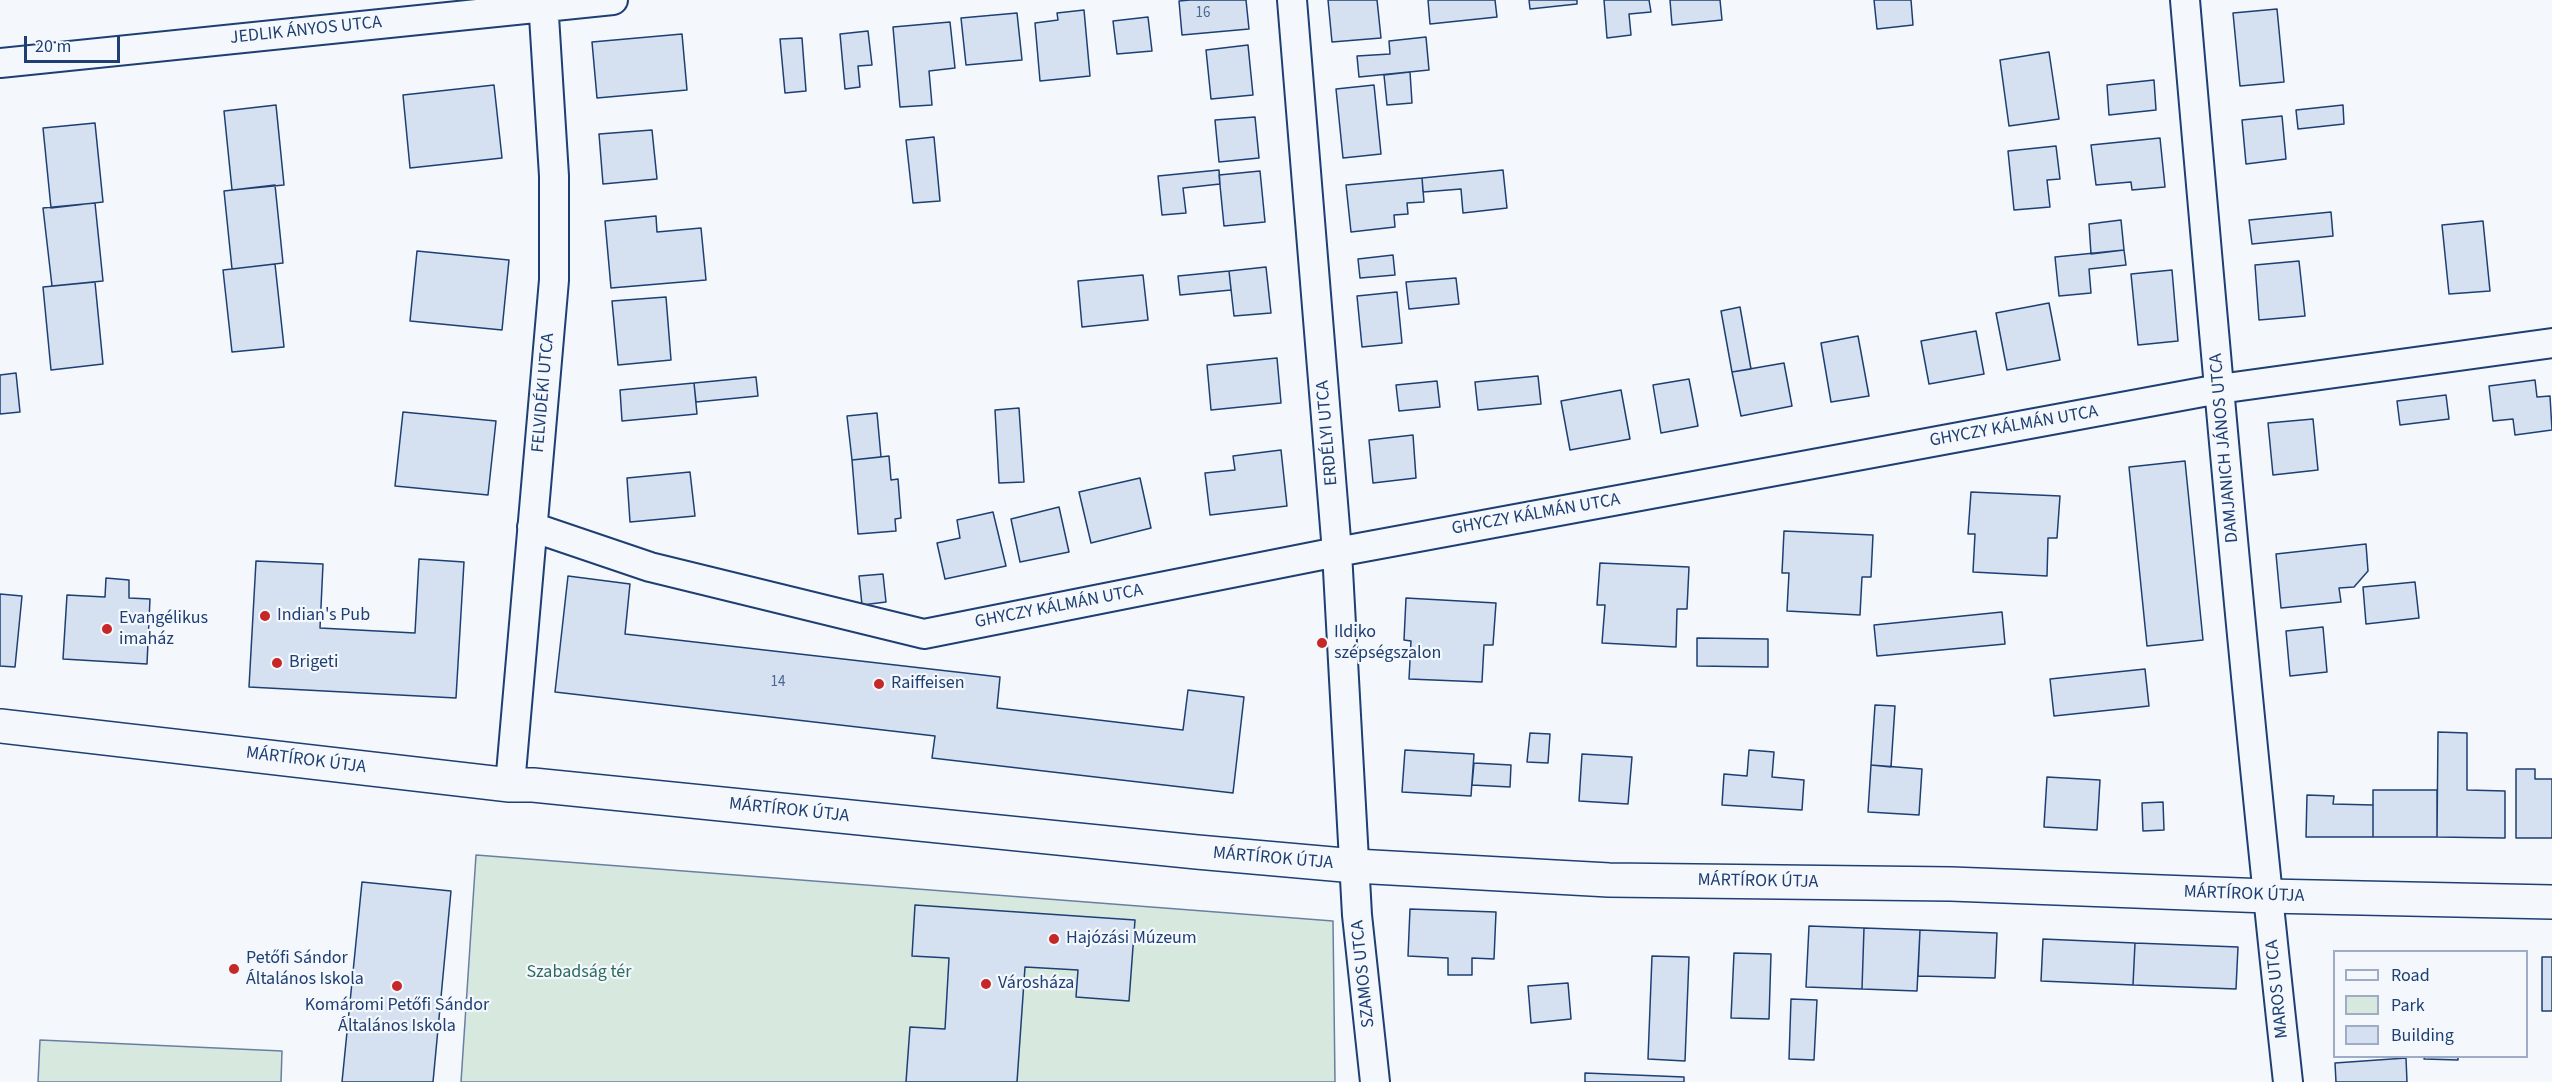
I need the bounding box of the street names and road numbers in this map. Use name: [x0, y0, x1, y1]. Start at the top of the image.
street label: JEDLIK ÁNYOS UTCA: [229, 12, 383, 50]
street label: FELVIDÉKI UTCA: [528, 332, 560, 454]
street label: DAMJANICH JÁNOS UTCA: [2206, 352, 2244, 544]
street label: ERDÉLYI UTCA: [1313, 380, 1343, 486]
street label: GHYCZY KÁLMÁN UTCA: [1928, 402, 2100, 452]
street label: GHYCZY KÁLMÁN UTCA: [1450, 490, 1622, 540]
street label: GHYCZY KÁLMÁN UTCA: [973, 580, 1145, 634]
street label: MÁRTÍROK ÚTJA: [245, 743, 367, 779]
street label: MÁRTÍROK ÚTJA: [728, 794, 850, 828]
street label: MÁRTÍROK ÚTJA: [1212, 843, 1334, 875]
street label: MÁRTÍROK ÚTJA: [1697, 870, 1819, 894]
street label: MÁRTÍROK ÚTJA: [2183, 882, 2305, 908]
street label: SZAMOS UTCA: [1348, 919, 1380, 1029]
street label: MAROS UTCA: [2262, 939, 2294, 1039]

